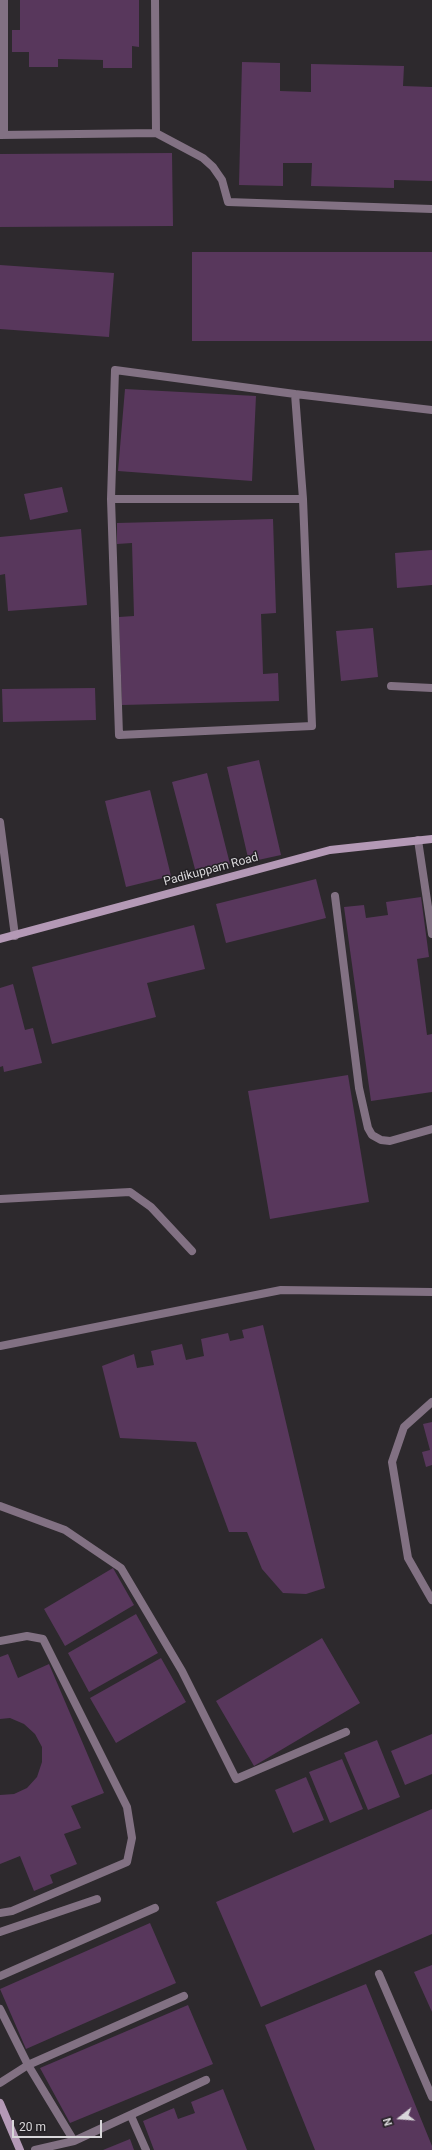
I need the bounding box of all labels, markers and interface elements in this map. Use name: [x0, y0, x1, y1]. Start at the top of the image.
street label: Padikuppam Road: [162, 850, 260, 890]
north arrow: [380, 2098, 420, 2138]
scale bar: [14, 2112, 104, 2138]
text: N: [381, 2116, 395, 2127]
text: 20 m: [19, 2120, 46, 2134]

